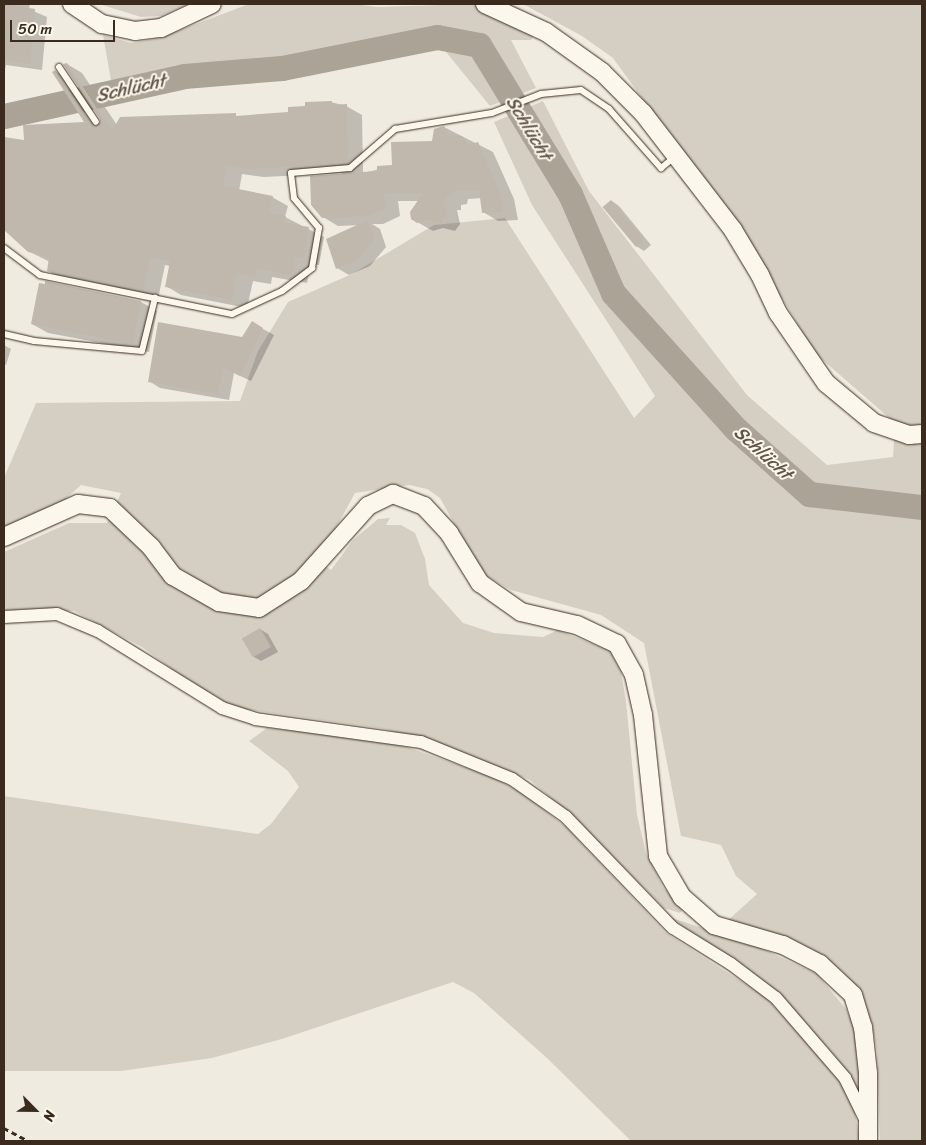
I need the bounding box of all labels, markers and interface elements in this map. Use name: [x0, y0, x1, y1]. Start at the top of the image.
scale bar: [12, 10, 118, 42]
text: 50 m: [18, 16, 52, 42]
water label: Schlücht: [94, 70, 168, 106]
water label: Schlücht: [502, 92, 556, 164]
water label: Schlücht: [730, 421, 796, 485]
north arrow: [10, 1085, 60, 1135]
text: N: [36, 1107, 63, 1125]

